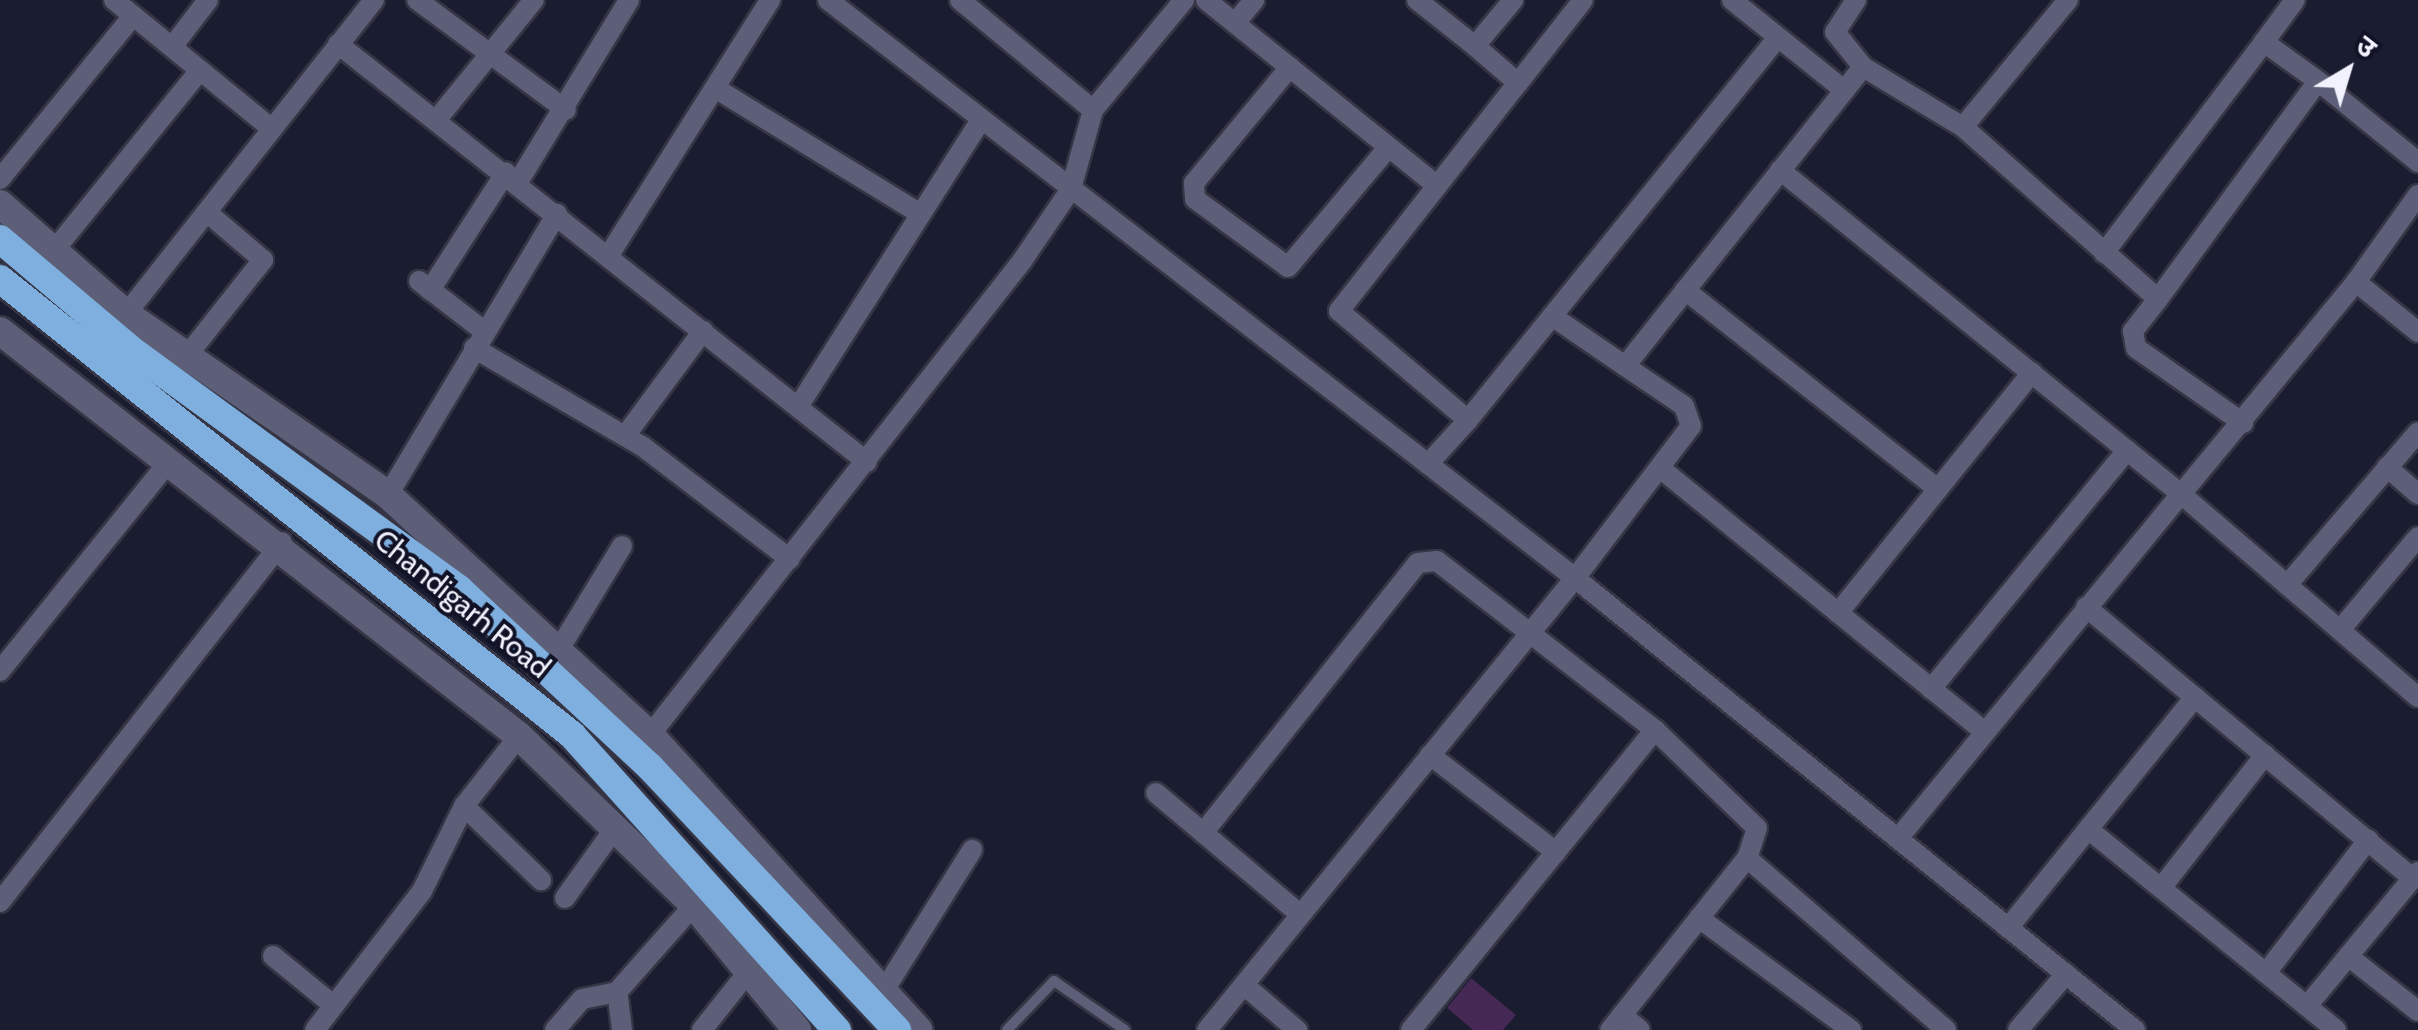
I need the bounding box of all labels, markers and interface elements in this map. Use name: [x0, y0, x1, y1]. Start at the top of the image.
north arrow: [2298, 20, 2398, 120]
text: उ: [2350, 28, 2383, 65]
street label: Chandigarh Road: [367, 522, 557, 686]

